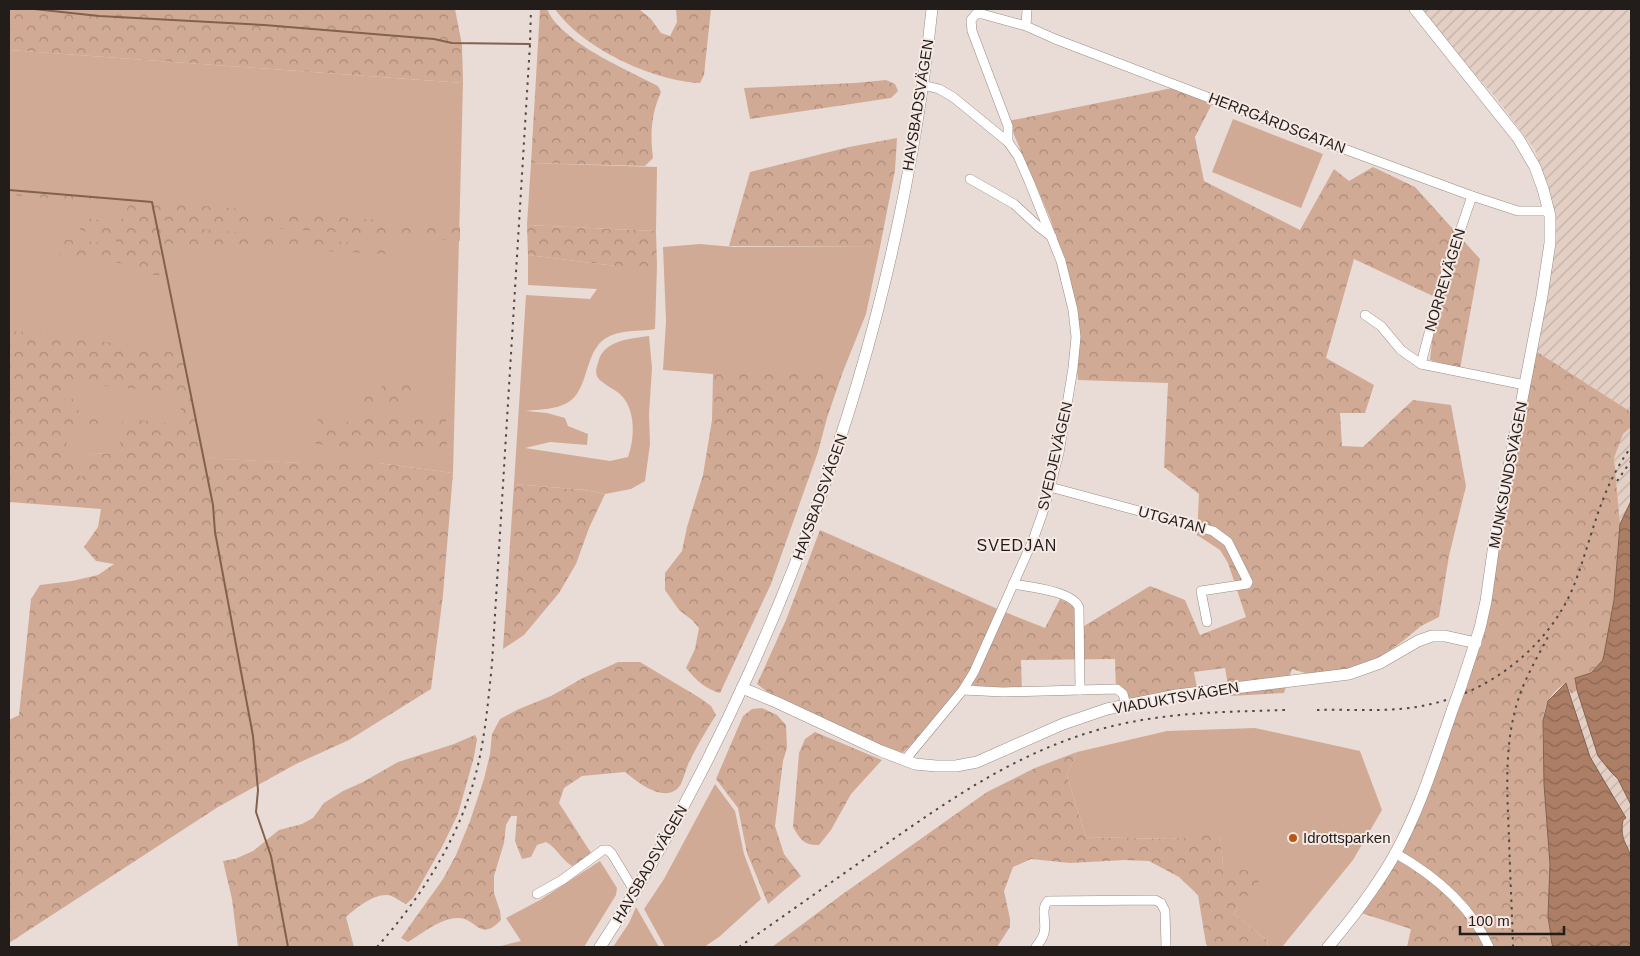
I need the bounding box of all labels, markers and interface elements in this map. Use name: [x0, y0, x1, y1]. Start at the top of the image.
street label: HAVSBADSVÄGEN: [899, 38, 936, 172]
street label: HERRGÅRDSGATAN: [1206, 89, 1348, 157]
street label: NORREVÄGEN: [1421, 226, 1468, 333]
street label: SVEDJEVÄGEN: [1034, 400, 1075, 512]
street label: MUNKSUNDSVÄGEN: [1485, 400, 1530, 550]
street label: HAVSBADSVÄGEN: [789, 431, 850, 562]
street label: UTGATAN: [1136, 502, 1208, 537]
district label: SVEDJAN: [977, 537, 1057, 554]
street label: VIADUKTSVÄGEN: [1112, 678, 1240, 717]
street label: HAVSBADSVÄGEN: [609, 802, 690, 926]
place label: Idrottsparken: [1303, 829, 1391, 846]
marker: Idrottsparken: [1287, 832, 1299, 844]
scale bar: [1460, 904, 1564, 936]
text: 100 m: [1468, 912, 1510, 929]

